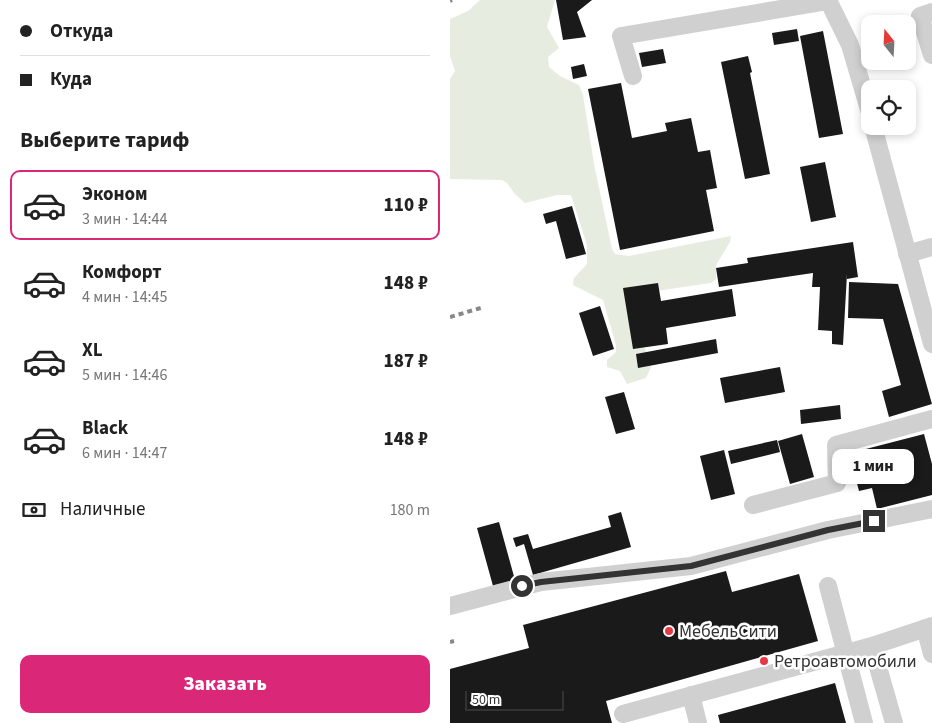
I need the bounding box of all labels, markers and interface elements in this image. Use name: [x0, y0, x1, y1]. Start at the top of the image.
north arrow: [861, 15, 916, 70]
map controls: [861, 15, 916, 135]
text: Откуда: [50, 18, 113, 45]
text: Куда: [50, 66, 92, 93]
button: locate: [861, 80, 916, 135]
text: Выберите тариф: [20, 124, 190, 156]
text: Эконом: [82, 181, 148, 208]
icon: car: [22, 183, 67, 228]
text: 110 ₽: [384, 192, 428, 219]
text: 3 мин · 14:44: [82, 208, 168, 230]
text: Комфорт: [82, 259, 162, 286]
icon: car: [22, 261, 67, 306]
text: 148 ₽: [384, 270, 428, 297]
text: 4 мин · 14:45: [82, 286, 168, 308]
text: XL: [82, 337, 103, 364]
icon: car: [22, 339, 67, 384]
text: 187 ₽: [384, 348, 428, 375]
text: 5 мин · 14:46: [82, 364, 168, 386]
text: Black: [82, 415, 128, 442]
icon: car: [22, 417, 67, 462]
text: 148 ₽: [384, 426, 428, 453]
text: 6 мин · 14:47: [82, 442, 168, 464]
callout: 1 мин: [833, 448, 915, 484]
text: 1 мин: [852, 455, 894, 477]
icon: cash: [20, 496, 48, 524]
text: Наличные: [60, 496, 145, 523]
text: 180 m: [390, 499, 430, 521]
route end: [863, 510, 885, 532]
route start: [511, 575, 533, 597]
place label: МебельСити: [679, 619, 777, 644]
marker: МебельСити: [663, 625, 675, 637]
place label: Ретроавтомобили: [774, 649, 917, 674]
button: Заказать: [20, 655, 430, 713]
marker: Ретроавтомобили: [758, 655, 770, 667]
scale bar: [465, 688, 564, 711]
text: 50 m: [472, 690, 500, 710]

